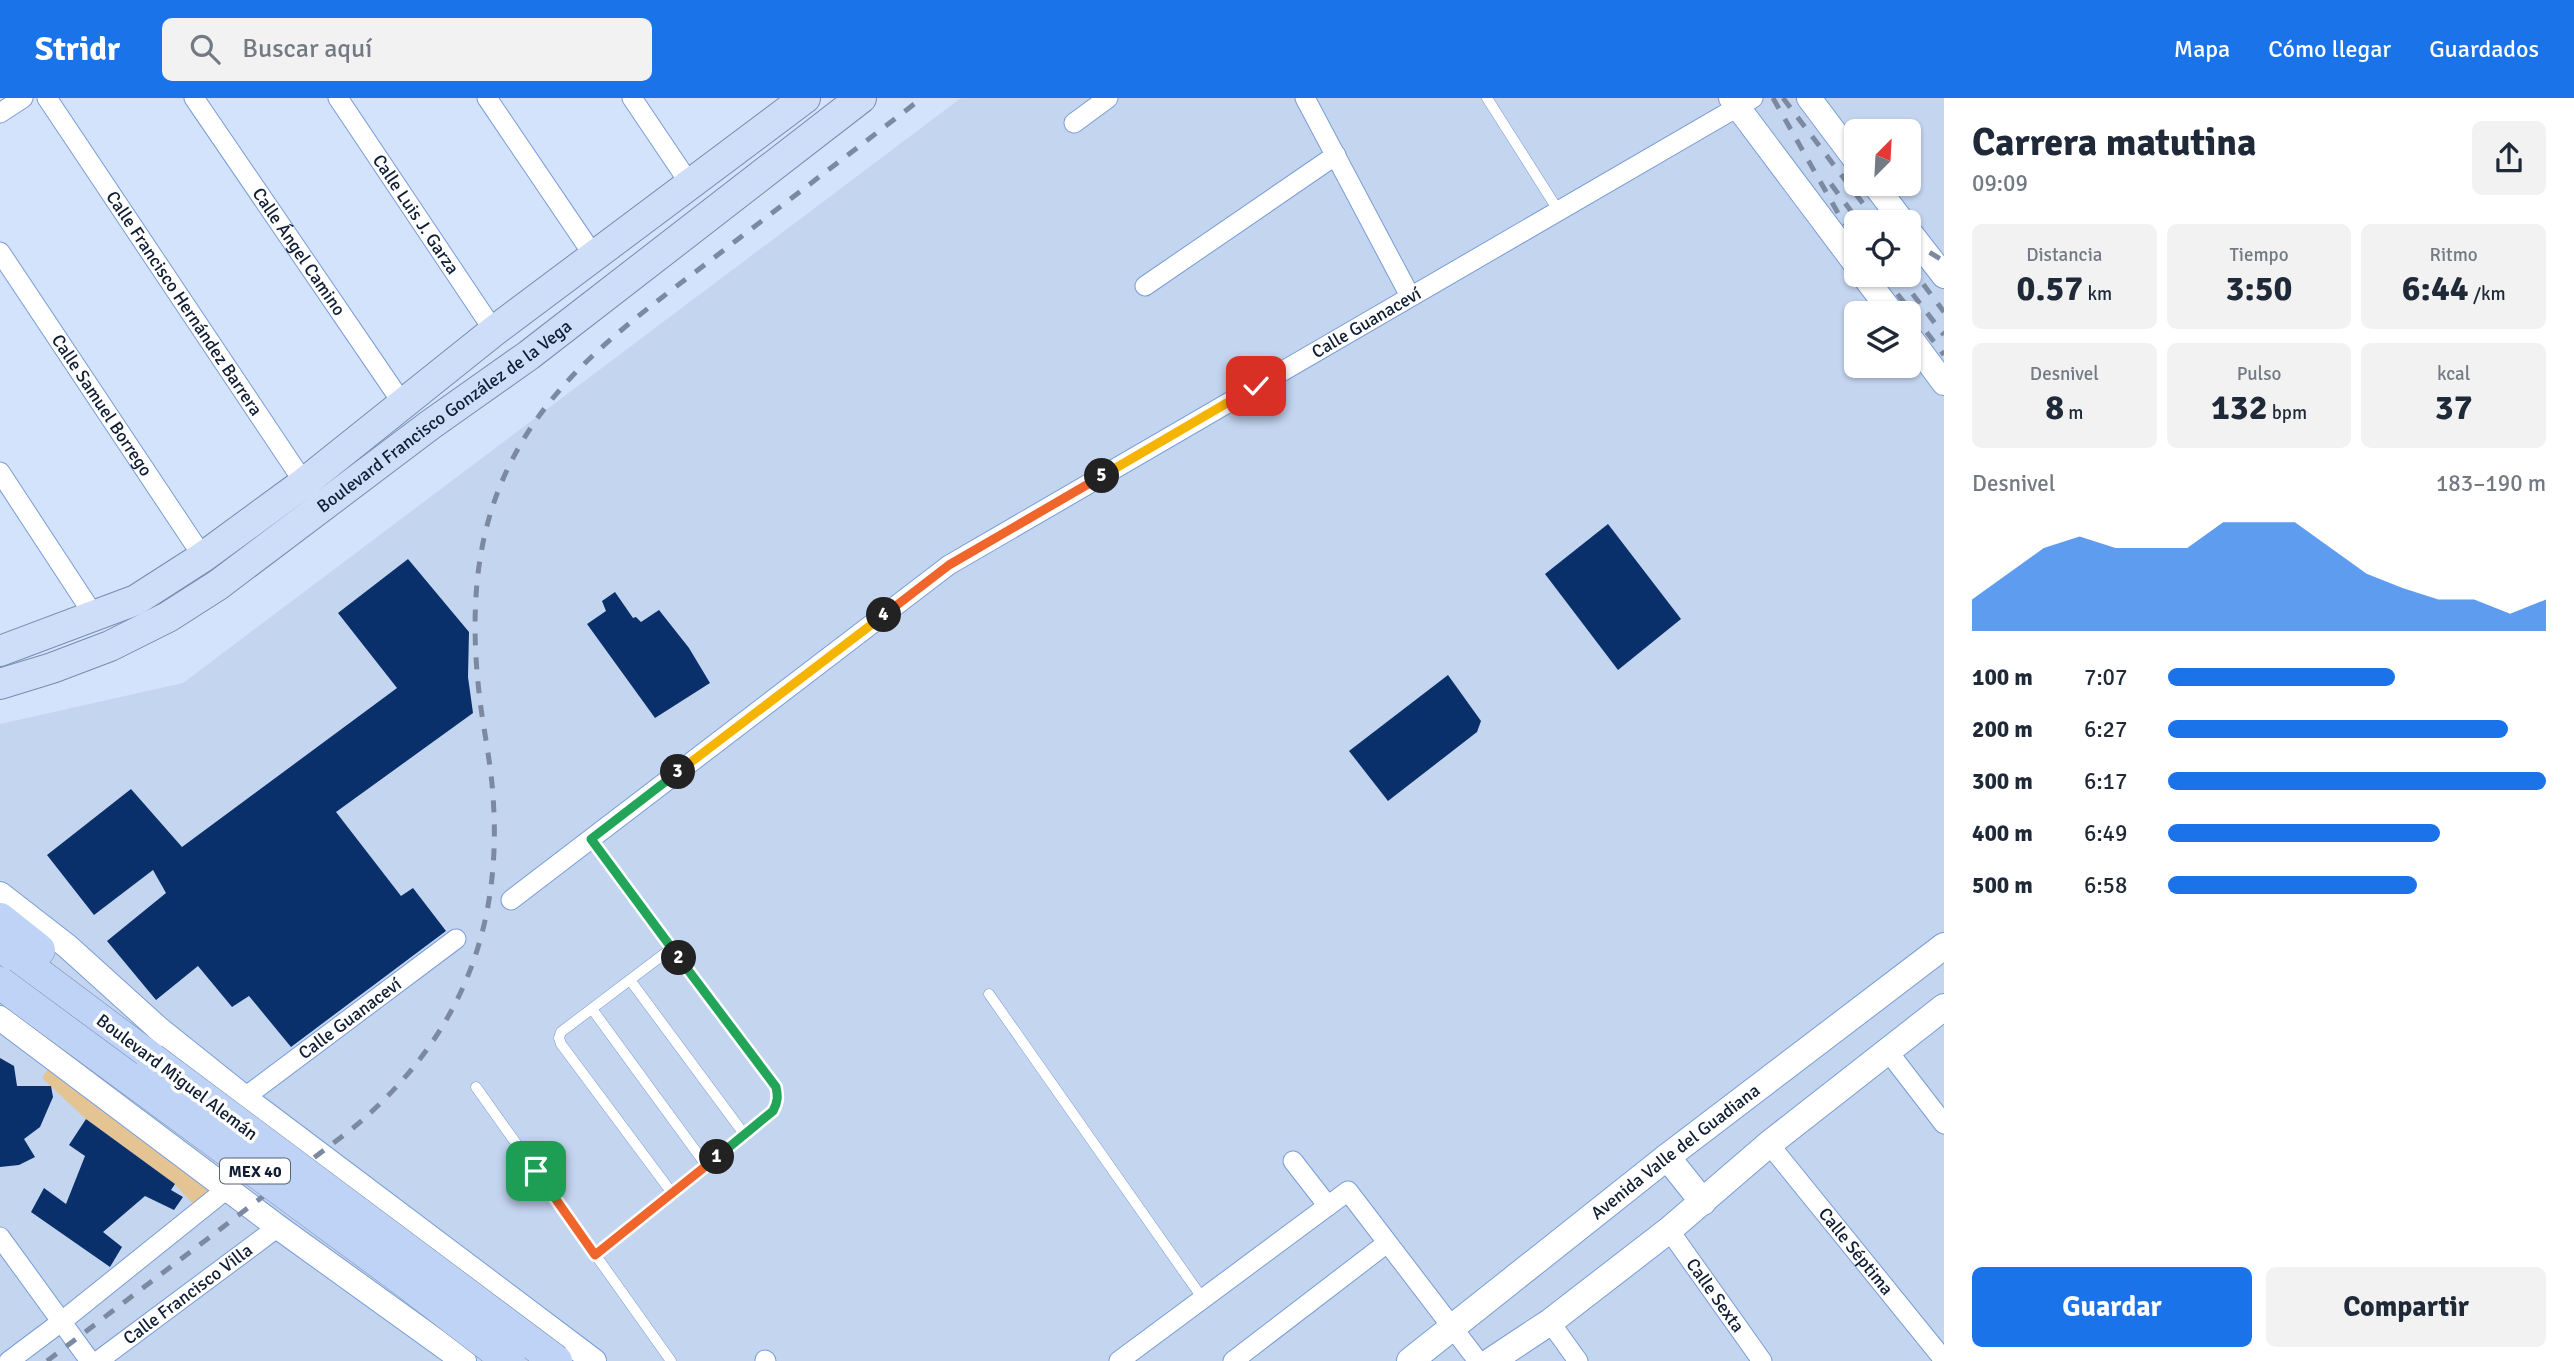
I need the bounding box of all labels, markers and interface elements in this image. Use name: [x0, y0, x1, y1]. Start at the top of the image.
search box: [162, 18, 652, 81]
text: Stridr: [35, 29, 120, 70]
icon: search: [186, 30, 224, 68]
text: Buscar aquí: [242, 33, 372, 65]
text: Mapa: [2174, 34, 2230, 64]
text: Cómo llegar: [2268, 34, 2391, 64]
text: Guardados: [2429, 34, 2539, 64]
north arrow: [1844, 119, 1922, 196]
map controls: [1844, 119, 1921, 378]
text: Carrera matutina: [1972, 119, 2257, 166]
button: share: [2472, 121, 2546, 195]
street label: Calle Luis J. Garza: [368, 150, 464, 278]
text: 09:09: [1972, 169, 2028, 198]
street label: Calle Ángel Camino: [248, 183, 350, 320]
street label: Calle Francisco Hernández Barrera: [101, 187, 267, 420]
button: locate: [1844, 210, 1921, 287]
text: Distancia: [2026, 243, 2103, 267]
text: Tiempo: [2229, 243, 2289, 267]
text: Ritmo: [2430, 243, 2478, 267]
text: 0.57: [2017, 267, 2083, 310]
text: 3:50: [2225, 267, 2293, 310]
text: 6:44: [2402, 267, 2469, 310]
street label: Calle Guanaceví: [1308, 282, 1425, 363]
text: km: [2083, 282, 2112, 306]
text: /km: [2469, 282, 2506, 306]
button: layers: [1844, 301, 1921, 378]
street label: Boulevard Francisco González de la Vega: [313, 315, 576, 517]
street label: Calle Samuel Borrego: [47, 330, 157, 480]
pin: [1226, 356, 1286, 416]
text: Desnivel: [2030, 362, 2099, 386]
text: Pulso: [2237, 362, 2281, 386]
text: kcal: [2437, 362, 2470, 386]
icon: check: [1237, 367, 1275, 405]
text: 8: [2045, 386, 2064, 429]
text: 132: [2211, 386, 2268, 429]
text: 37: [2435, 386, 2473, 429]
text: m: [2064, 401, 2083, 425]
text: bpm: [2268, 401, 2307, 425]
pin: 5: [1084, 458, 1120, 494]
text: 5: [1096, 463, 1107, 487]
text: Desnivel: [1972, 469, 2055, 498]
text: 183–190 m: [2436, 469, 2546, 498]
pin: 4: [866, 598, 902, 632]
text: 4: [878, 602, 889, 626]
text: 100 m: [1972, 663, 2033, 692]
text: 7:07: [2084, 663, 2127, 692]
text: 200 m: [1972, 715, 2033, 744]
text: 6:27: [2084, 715, 2127, 744]
pin: 3: [660, 754, 696, 790]
text: 3: [672, 759, 683, 783]
text: 300 m: [1972, 767, 2033, 796]
text: 6:17: [2084, 767, 2127, 796]
text: 400 m: [1972, 819, 2033, 848]
text: 6:49: [2084, 819, 2127, 848]
text: 500 m: [1972, 871, 2033, 900]
text: 6:58: [2084, 871, 2127, 900]
pin: 2: [662, 940, 696, 976]
text: 2: [673, 945, 684, 969]
street label: Calle Guanaceví: [294, 973, 406, 1064]
street label: Boulevard Miguel Alemán: [92, 1009, 262, 1145]
street label: Avenida Valle del Guadiana: [1586, 1079, 1764, 1224]
pin: 1: [700, 1140, 734, 1174]
pin: [506, 1141, 566, 1201]
text: 1: [711, 1144, 722, 1168]
icon: arrive: [517, 1152, 555, 1190]
road number: MEX 40: [220, 1158, 290, 1184]
street label: Calle Séptima: [1814, 1203, 1898, 1300]
street label: Calle Francisco Villa: [119, 1239, 257, 1349]
street label: Calle Sexta: [1681, 1254, 1749, 1337]
button: Guardar: [1972, 1267, 2252, 1347]
button: Compartir: [2266, 1267, 2546, 1347]

